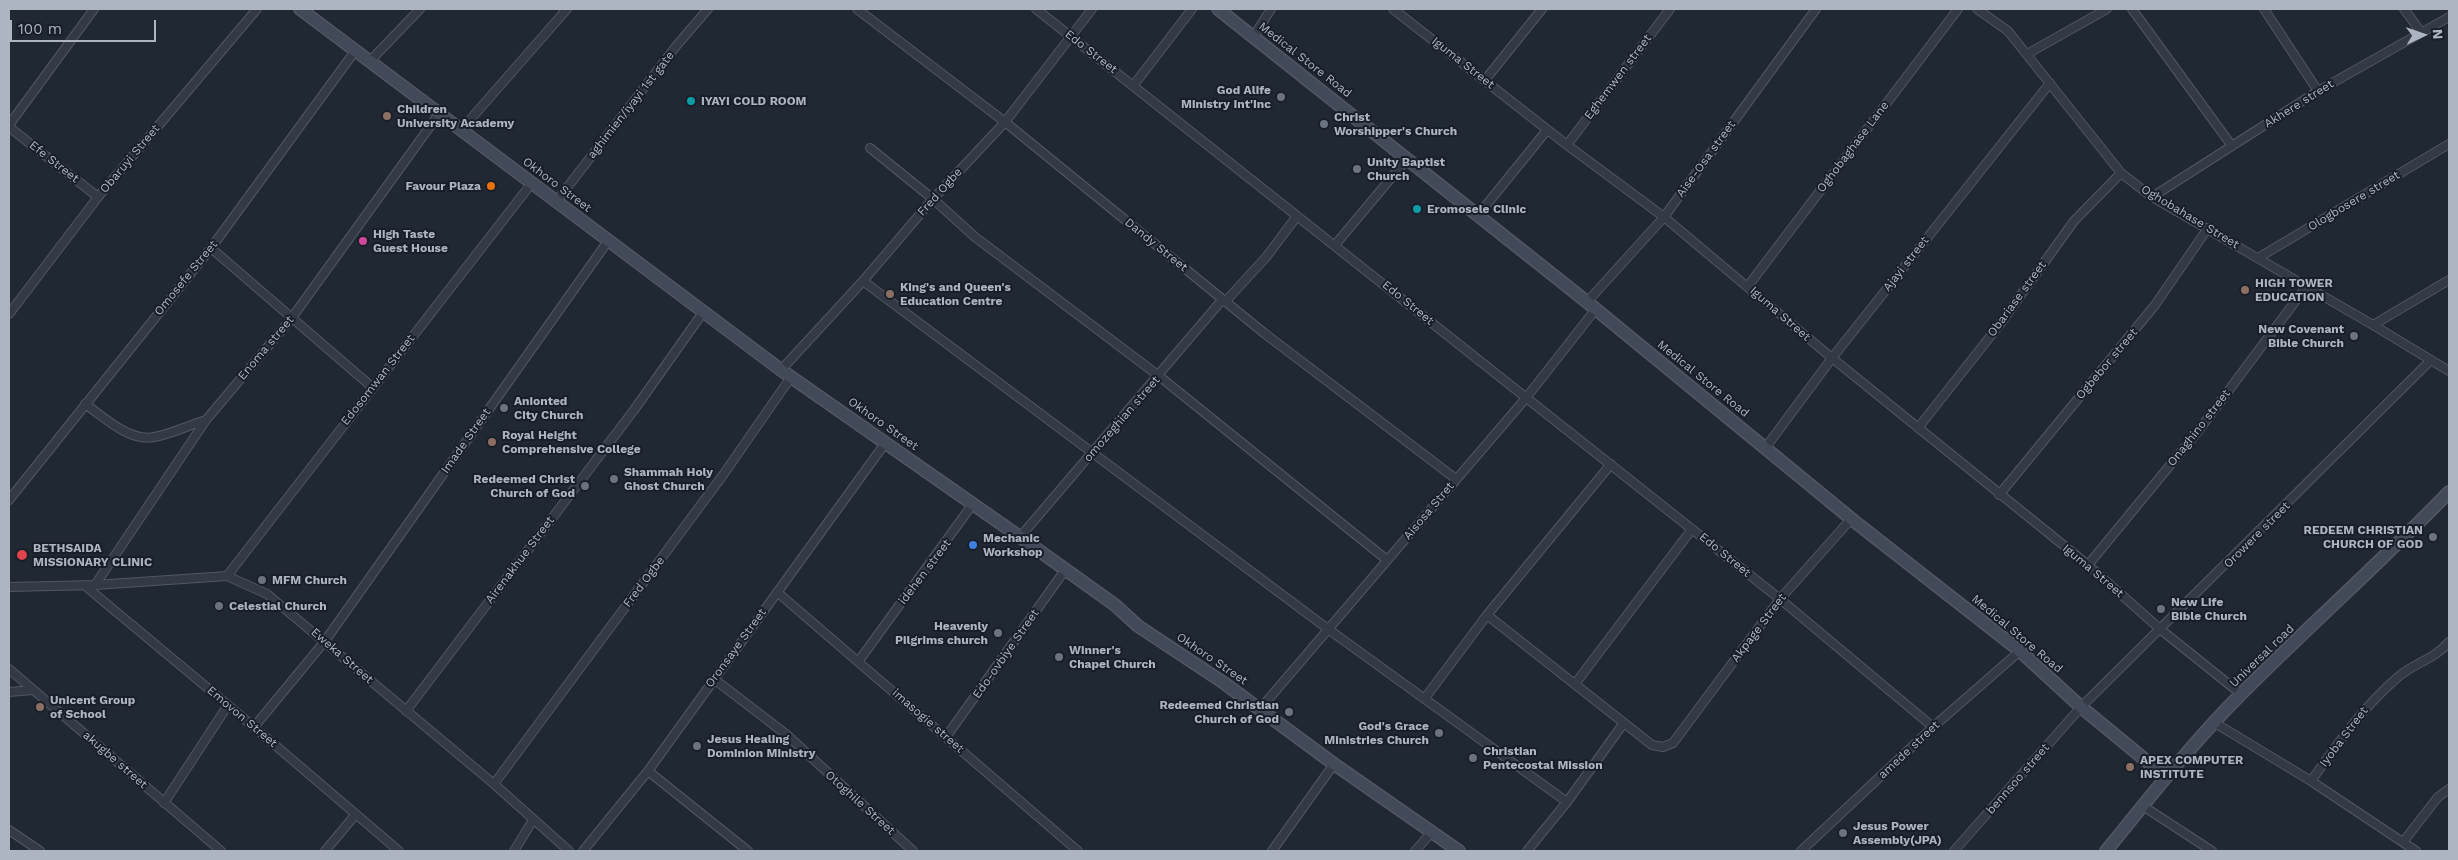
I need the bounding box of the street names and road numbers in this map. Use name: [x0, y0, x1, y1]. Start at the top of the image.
street label: Medical Store Road: [1256, 19, 1354, 101]
street label: Edo Street: [1062, 27, 1120, 77]
street label: Eghemwen street: [1581, 32, 1655, 122]
street label: Iguma Street: [1429, 34, 1497, 92]
street label: aghimien/iyayi 1st gate: [585, 48, 677, 162]
street label: Akhere street: [2261, 77, 2337, 131]
street label: Oghobaghase Lane: [1814, 99, 1892, 195]
street label: Aise-Osa street: [1673, 118, 1739, 200]
street label: Obaruyi Street: [97, 122, 163, 196]
street label: Efe Street: [26, 138, 82, 186]
street label: Okhoro Street: [520, 154, 594, 216]
street label: Fred Ogbe: [915, 165, 965, 219]
street label: Ologbosere street: [2305, 168, 2403, 234]
street label: Oghobahase Street: [2138, 182, 2242, 252]
street label: Dandy Street: [1122, 215, 1190, 275]
street label: Ajayi street: [1880, 234, 1932, 294]
street label: Omosefe Street: [151, 238, 221, 318]
street label: Obariase street: [1985, 258, 2049, 340]
street label: Edo Street: [1379, 278, 1437, 328]
street label: Iguma Street: [1747, 284, 1813, 344]
street label: Enoma street: [235, 313, 297, 383]
street label: Ogbebor street: [2073, 326, 2141, 402]
street label: Edosomwan Street: [338, 332, 418, 428]
street label: Medical Store Road: [1654, 338, 1752, 420]
street label: omozeghian street: [1081, 373, 1163, 465]
street label: Onaghino street: [2165, 387, 2233, 469]
street label: Okhoro Street: [845, 394, 921, 454]
street label: Imade Street: [438, 406, 494, 476]
street label: Aisosa Stret: [1401, 479, 1457, 543]
street label: Orowere street: [2221, 499, 2293, 571]
street label: Airenakhue Street: [482, 513, 558, 607]
street label: Edo Street: [1696, 530, 1754, 580]
street label: idehen street: [896, 536, 954, 608]
street label: Iguma Street: [2059, 541, 2127, 601]
street label: Fred Ogbe: [620, 554, 668, 610]
street label: Akpage Street: [1728, 591, 1790, 665]
street label: Medical Store Road: [1969, 592, 2065, 676]
street label: Oronsaye Street: [702, 606, 770, 690]
street label: Edo-ovbiye Street: [970, 607, 1042, 701]
street label: Universal road: [2227, 622, 2297, 690]
street label: Eweka Street: [308, 625, 376, 687]
street label: Okhoro Street: [1174, 630, 1250, 688]
street label: Emovon Street: [204, 683, 280, 751]
street label: imasogie street: [889, 686, 967, 756]
street label: Iyoba Street: [2317, 704, 2371, 770]
street label: amede street: [1875, 718, 1943, 782]
street label: akugbe street: [80, 728, 150, 792]
street label: bennsoo street: [1983, 741, 2053, 817]
street label: Otoghile Street: [822, 768, 898, 838]

